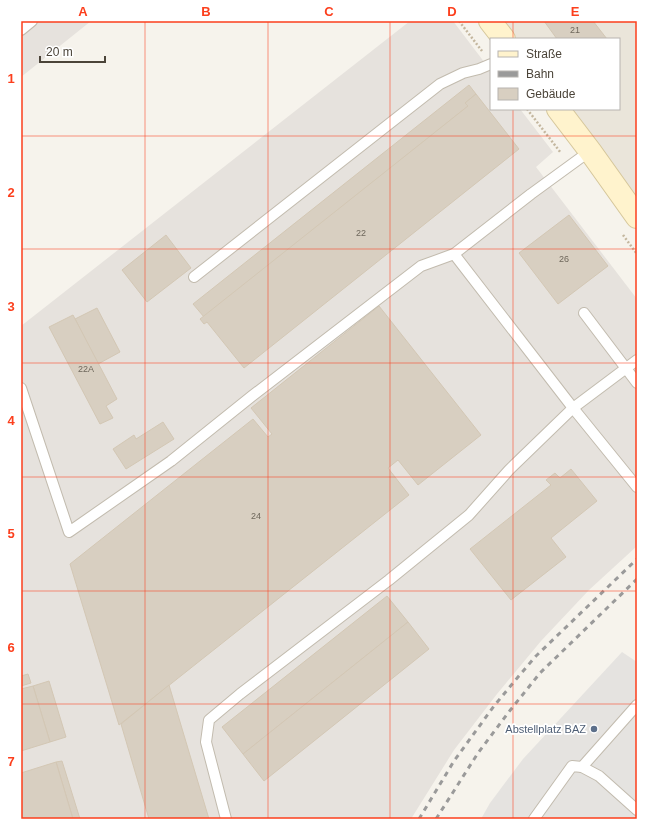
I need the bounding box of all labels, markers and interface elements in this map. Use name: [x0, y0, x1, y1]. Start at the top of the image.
text: A: [78, 4, 88, 19]
text: B: [201, 4, 211, 19]
text: C: [324, 4, 334, 19]
text: D: [447, 4, 457, 19]
text: E: [571, 4, 580, 19]
house number: 21: [570, 25, 580, 35]
scale bar: [40, 38, 105, 64]
legend: [490, 38, 620, 110]
text: 20 m: [46, 45, 73, 59]
text: Straße: [526, 47, 562, 61]
text: Bahn: [526, 67, 554, 81]
text: 1: [7, 71, 15, 86]
text: Gebäude: [526, 87, 576, 101]
text: 2: [7, 185, 15, 200]
house number: 22: [356, 228, 366, 238]
house number: 26: [559, 254, 569, 264]
text: 3: [7, 299, 15, 314]
house number: 22A: [78, 364, 94, 374]
text: 4: [7, 413, 15, 428]
house number: 24: [251, 511, 261, 521]
text: 5: [7, 526, 15, 541]
text: 6: [7, 640, 15, 655]
place label: Abstellplatz BAZ: [505, 723, 586, 735]
marker: Abstellplatz BAZ: [589, 724, 599, 734]
text: 7: [7, 754, 15, 769]

